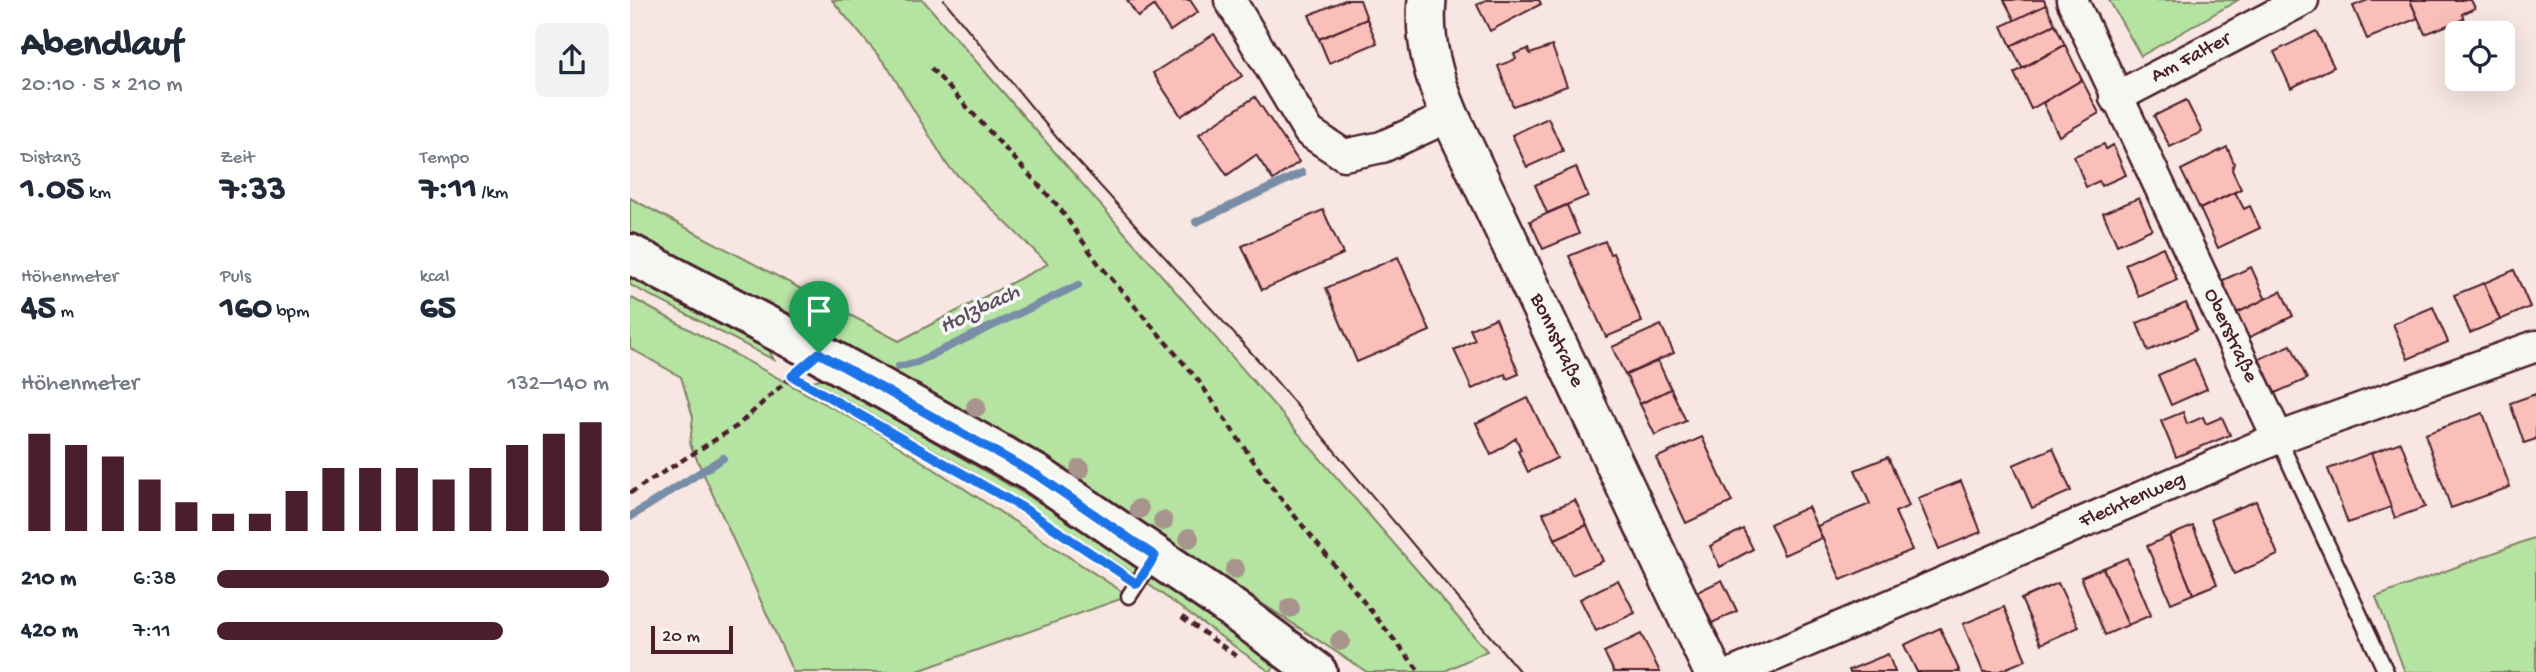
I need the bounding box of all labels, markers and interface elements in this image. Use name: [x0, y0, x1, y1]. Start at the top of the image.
map controls: [2445, 21, 2515, 91]
button: locate: [2445, 21, 2515, 91]
button: share: [535, 23, 609, 97]
text: Abendlauf: [21, 24, 182, 68]
street label: Am Falter: [2147, 27, 2237, 89]
text: 20:10 · 5 × 210 m: [21, 72, 183, 99]
text: Distanz: [21, 147, 80, 170]
text: Zeit: [220, 147, 254, 170]
text: Tempo: [420, 147, 469, 170]
text: 1.05: [21, 170, 84, 211]
text: 7:33: [220, 170, 286, 211]
text: 7:11: [420, 170, 477, 211]
text: km: [84, 182, 111, 205]
text: /km: [477, 182, 508, 205]
text: Höhenmeter: [21, 266, 118, 289]
text: Puls: [220, 266, 251, 289]
text: kcal: [420, 266, 449, 289]
water label: Holzbach: [936, 279, 1025, 341]
pin: [789, 281, 849, 353]
street label: Oberstraße: [2197, 285, 2263, 388]
text: 45: [21, 289, 56, 330]
text: 160: [220, 289, 272, 330]
text: 65: [420, 289, 456, 330]
street label: Bonnstraße: [1523, 289, 1590, 392]
icon: arrive: [800, 292, 838, 330]
text: m: [56, 301, 74, 324]
text: bpm: [272, 301, 309, 324]
text: Höhenmeter: [21, 371, 139, 398]
text: 132–140 m: [507, 371, 609, 398]
street label: Flechtenweg: [2075, 467, 2190, 535]
text: 210 m: [21, 566, 76, 593]
text: 6:38: [133, 566, 176, 593]
text: 420 m: [21, 618, 78, 645]
text: 7:11: [133, 618, 171, 645]
scale bar: [651, 623, 733, 655]
text: 20 m: [662, 626, 700, 649]

